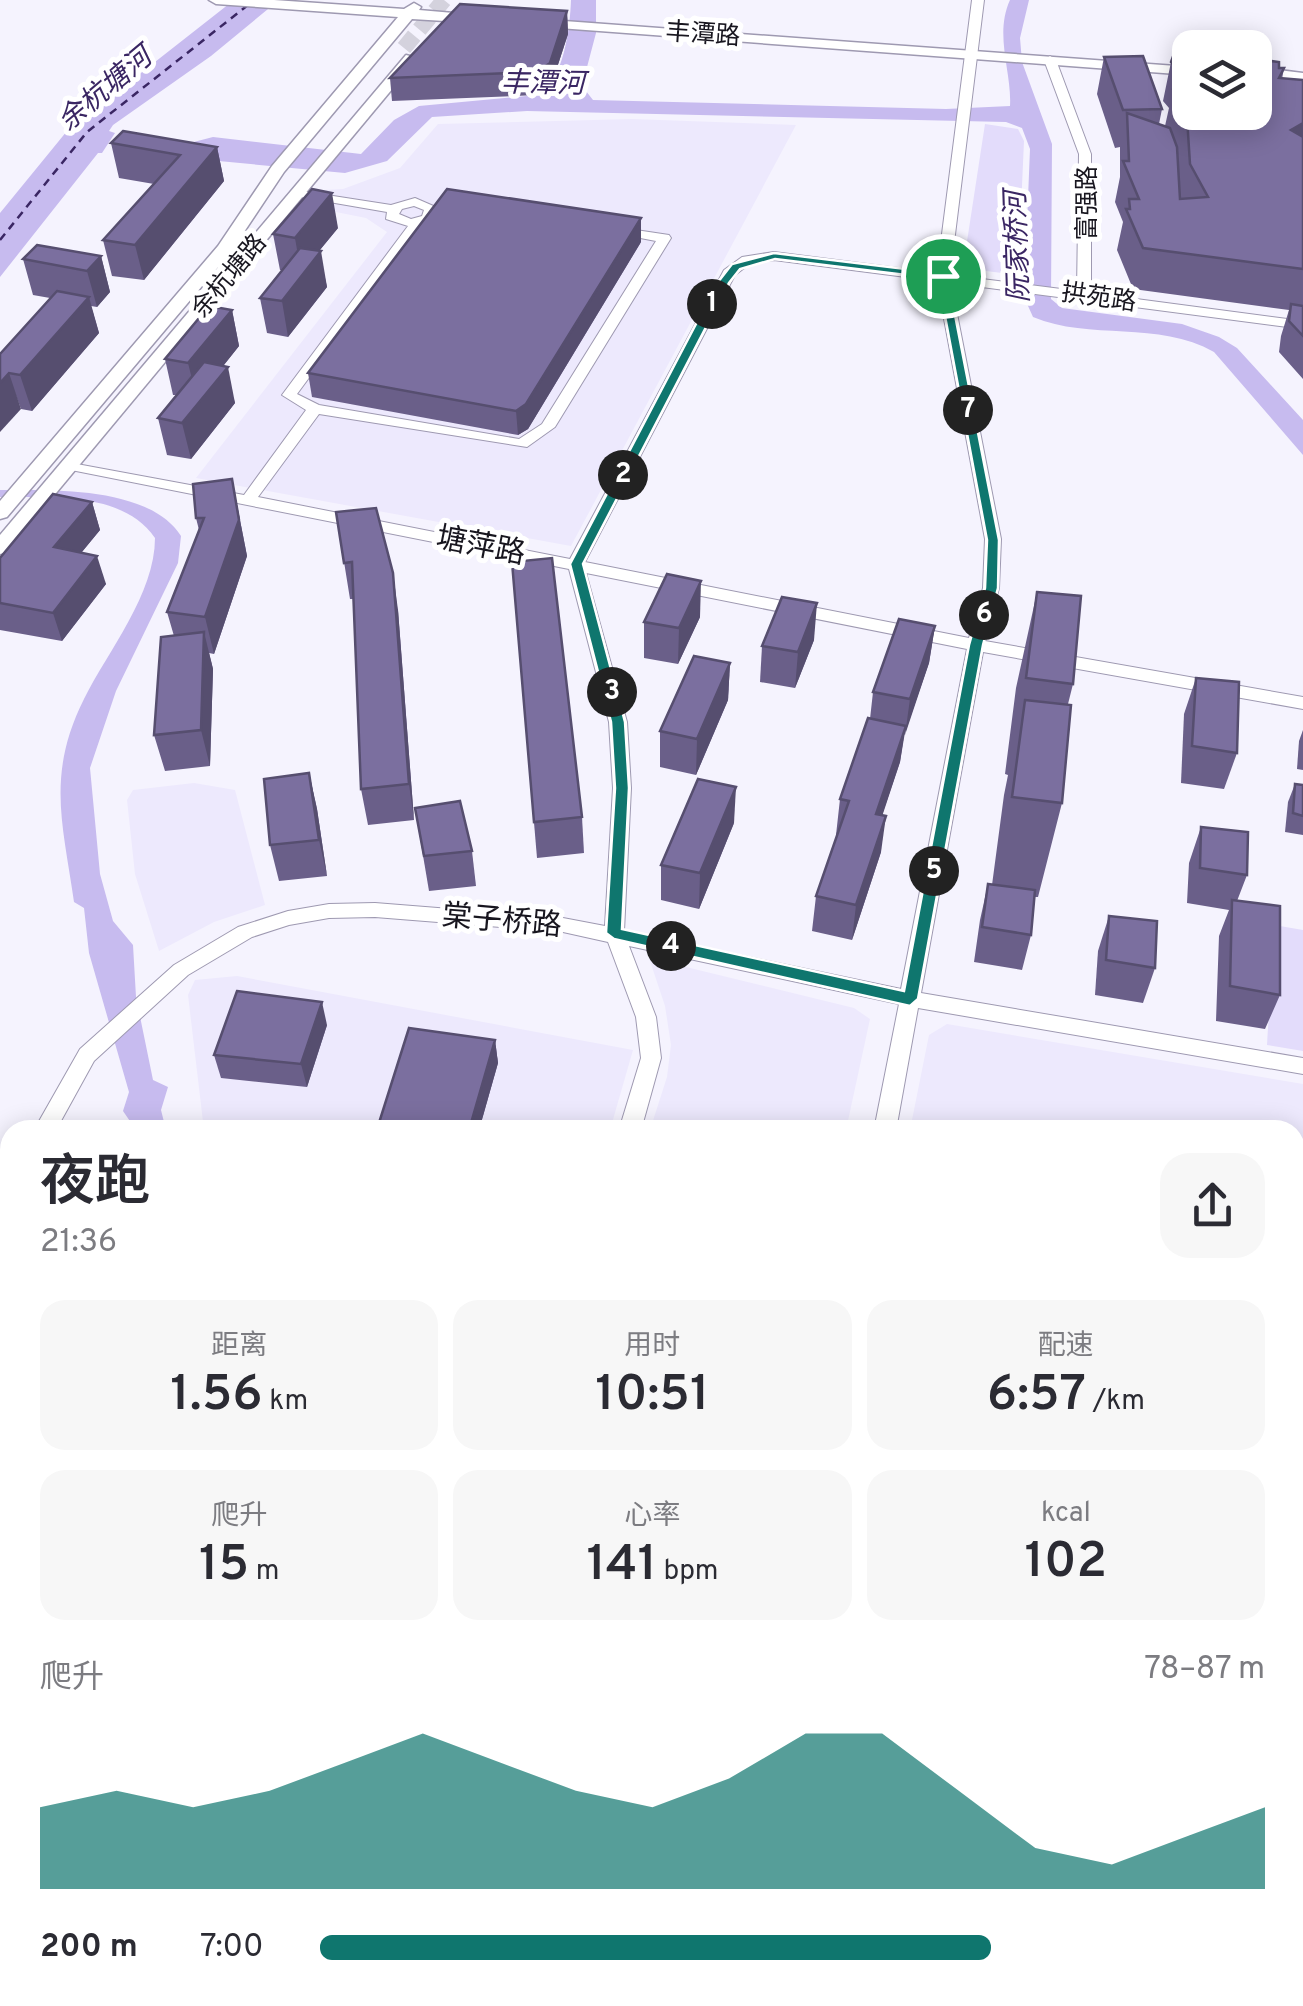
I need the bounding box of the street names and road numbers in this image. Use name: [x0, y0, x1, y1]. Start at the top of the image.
street label: 丰潭路: [664, 17, 741, 55]
street label: 富强路: [1073, 165, 1105, 241]
street label: 余杭塘路: [186, 228, 275, 326]
street label: 拱苑路: [1059, 278, 1138, 320]
street label: 塘萍路: [433, 521, 528, 574]
street label: 棠子桥路: [440, 899, 563, 946]

